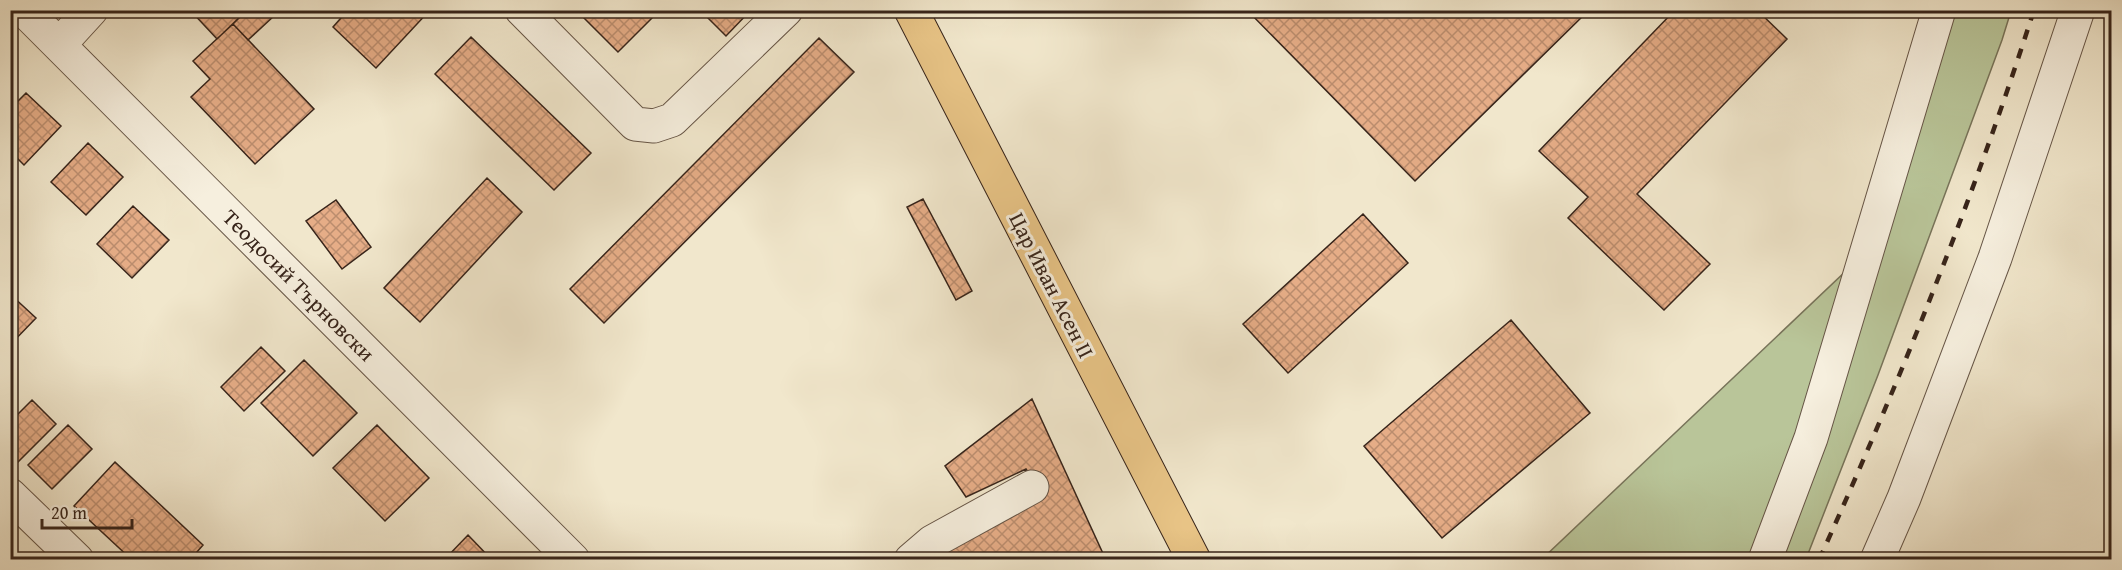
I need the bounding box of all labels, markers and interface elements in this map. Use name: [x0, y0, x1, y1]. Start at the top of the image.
street label: Теодосий Търновски: [216, 202, 382, 368]
street label: Цар Иван Асен II: [1002, 207, 1102, 363]
scale bar: [42, 492, 132, 530]
text: 20 m: [51, 499, 87, 526]

